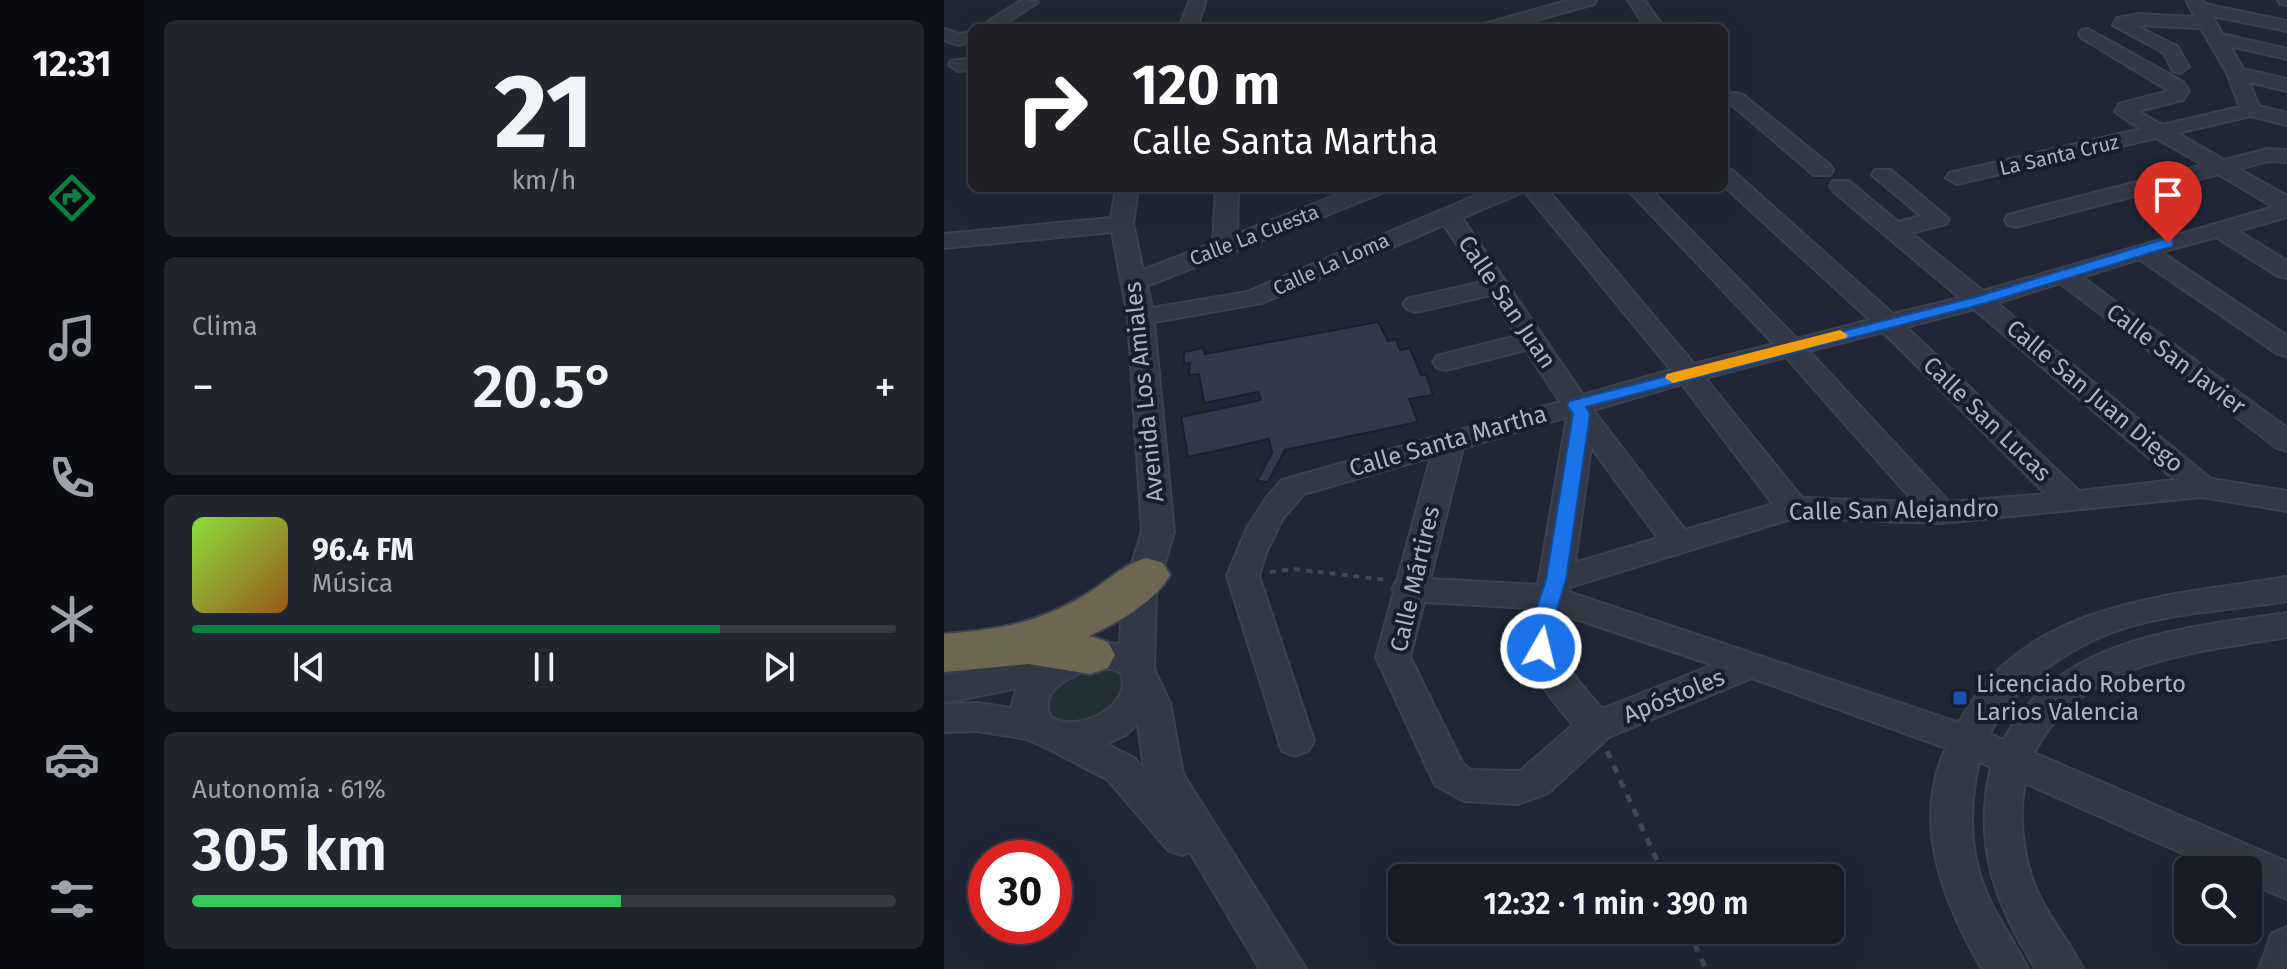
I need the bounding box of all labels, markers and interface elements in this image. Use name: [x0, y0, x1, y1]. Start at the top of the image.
text: 12:31: [32, 42, 112, 86]
text: 21: [494, 50, 594, 175]
text: 120 m: [1132, 52, 1280, 119]
icon: right: [1000, 56, 1104, 160]
text: Calle Santa Martha: [1132, 120, 1438, 164]
street label: La Santa Cruz: [1997, 130, 2121, 180]
pin: [2134, 161, 2202, 243]
text: km/h: [512, 165, 576, 196]
icon: directions: [44, 170, 100, 226]
icon: arrive: [2146, 173, 2190, 217]
street label: Calle La Cuesta: [1186, 199, 1322, 271]
street label: Calle La Loma: [1269, 228, 1393, 300]
street label: Calle San Juan: [1452, 230, 1562, 374]
street label: Avenida Los Amiales: [1119, 281, 1169, 503]
street label: Calle San Javier: [2101, 298, 2252, 421]
icon: music: [44, 310, 100, 366]
text: Clima: [192, 311, 258, 342]
street label: Calle San Juan Diego: [2001, 314, 2189, 478]
text: 20.5°: [473, 351, 615, 423]
street label: Calle San Lucas: [1917, 351, 2057, 487]
text: −: [192, 361, 214, 414]
text: +: [874, 361, 896, 414]
street label: Calle Santa Martha: [1346, 399, 1550, 483]
icon: phone: [44, 450, 100, 506]
street label: Calle San Alejandro: [1789, 494, 1999, 526]
street label: Calle Mártires: [1385, 503, 1445, 655]
text: 96.4 FM: [312, 532, 414, 568]
text: Música: [312, 568, 393, 599]
icon: climate: [44, 591, 100, 647]
position arrow: [1499, 606, 1583, 690]
icon: previous: [287, 645, 331, 689]
icon: pause: [522, 645, 566, 689]
icon: next: [757, 645, 801, 689]
street label: Apóstoles: [1619, 663, 1729, 729]
place label: Licenciado Roberto Larios Valencia: [1976, 670, 2186, 726]
marker: Licenciado Roberto Larios Valencia: [1951, 689, 1969, 707]
icon: car: [44, 731, 100, 787]
text: Autonomía · 61%: [192, 774, 386, 805]
text: 305 km: [192, 814, 387, 886]
speed limit sign: 30: [968, 840, 1072, 944]
map controls: [2174, 856, 2262, 944]
button: search: [2174, 856, 2262, 944]
icon: filters: [44, 871, 100, 927]
text: 12:32 · 1 min · 390 m: [1484, 886, 1748, 922]

